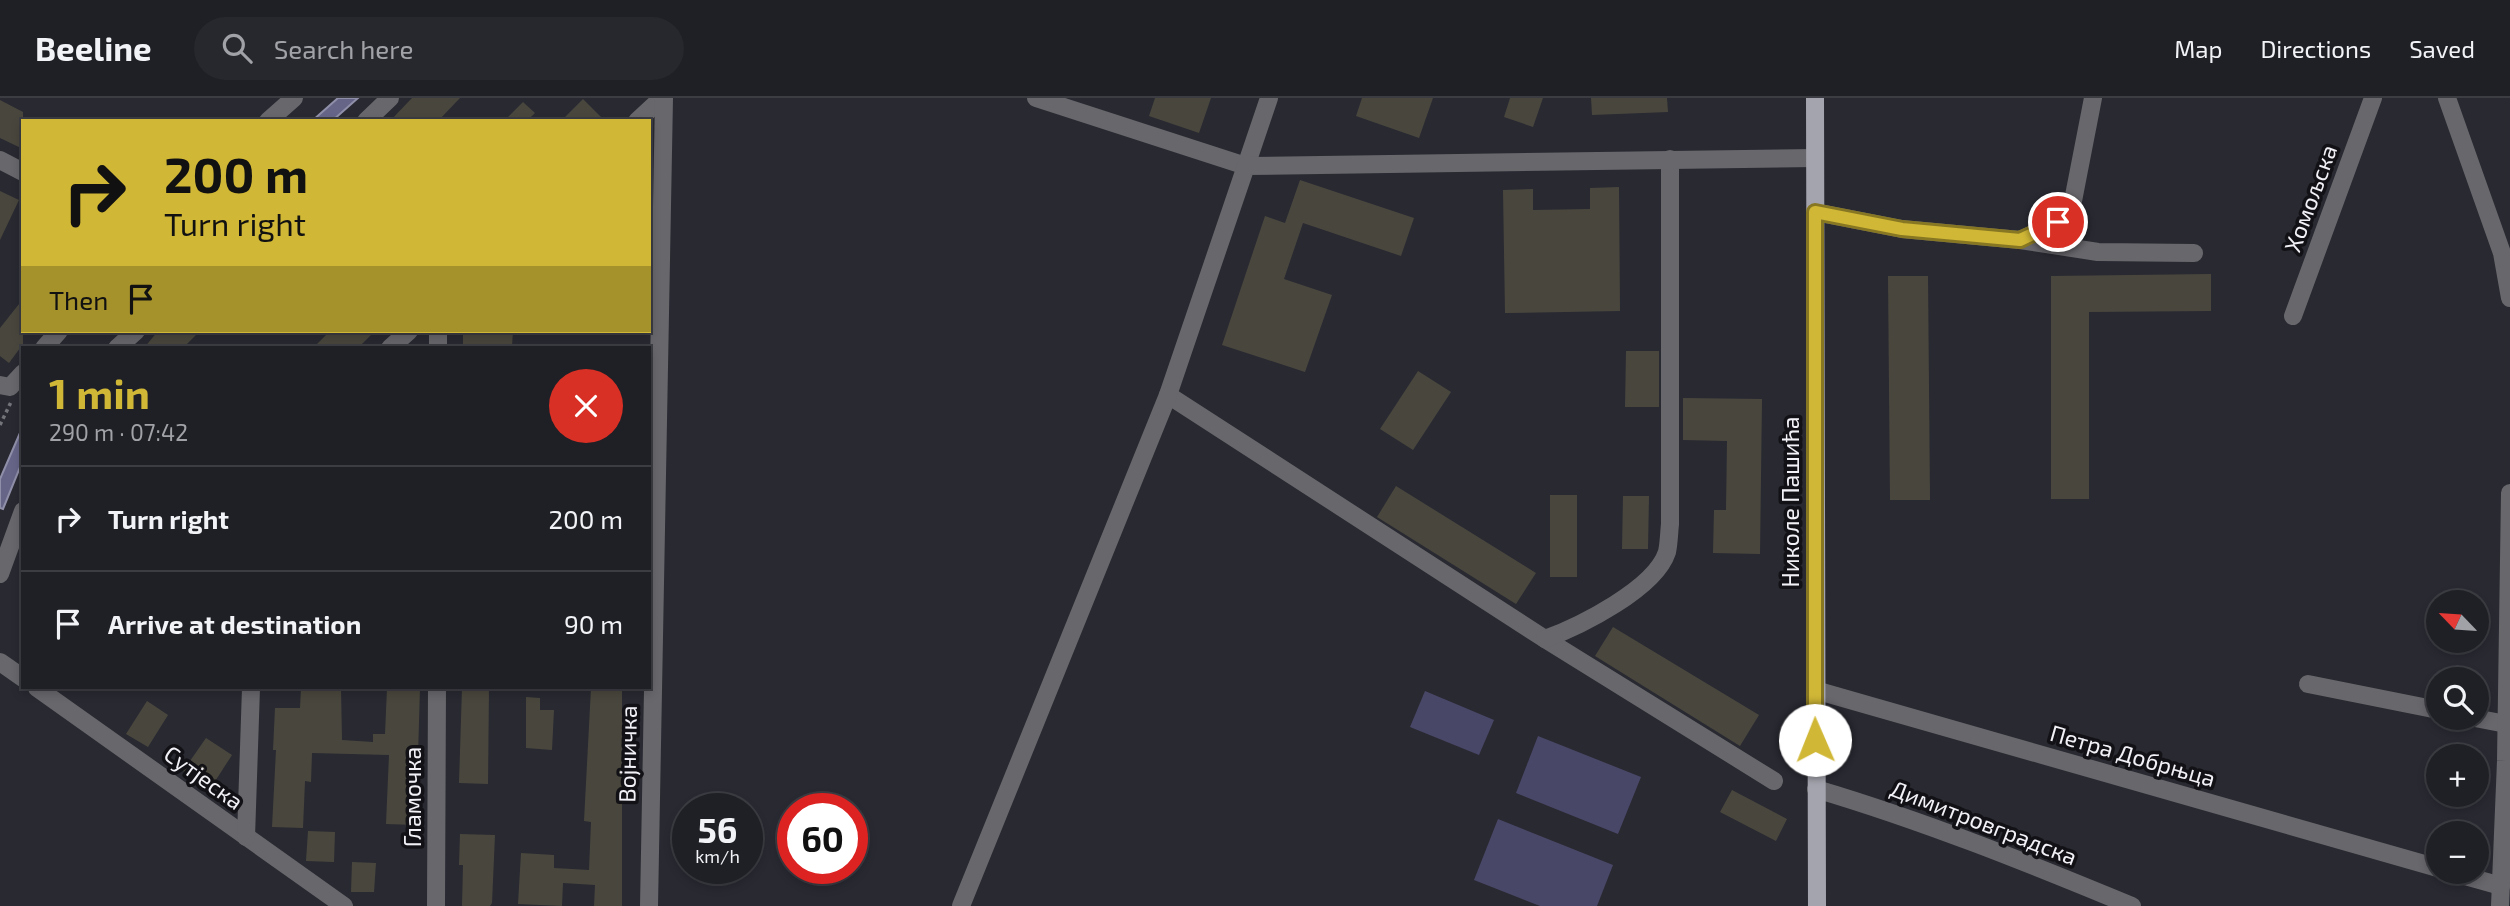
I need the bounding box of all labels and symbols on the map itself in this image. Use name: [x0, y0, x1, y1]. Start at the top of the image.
street label: Хомољска: [2278, 141, 2342, 255]
pin: [2028, 192, 2088, 252]
street label: Николе Пашића: [1776, 417, 1804, 587]
north arrow: [2426, 590, 2488, 653]
position arrow: [1778, 703, 1852, 777]
street label: Војничка: [612, 705, 642, 803]
street label: Петра Добрњца: [2047, 718, 2219, 792]
street label: Сутјеска: [158, 739, 249, 816]
street label: Гламочка: [398, 747, 426, 847]
street label: Димитровградска: [1887, 774, 2081, 870]
speed limit sign: 60: [777, 793, 868, 884]

